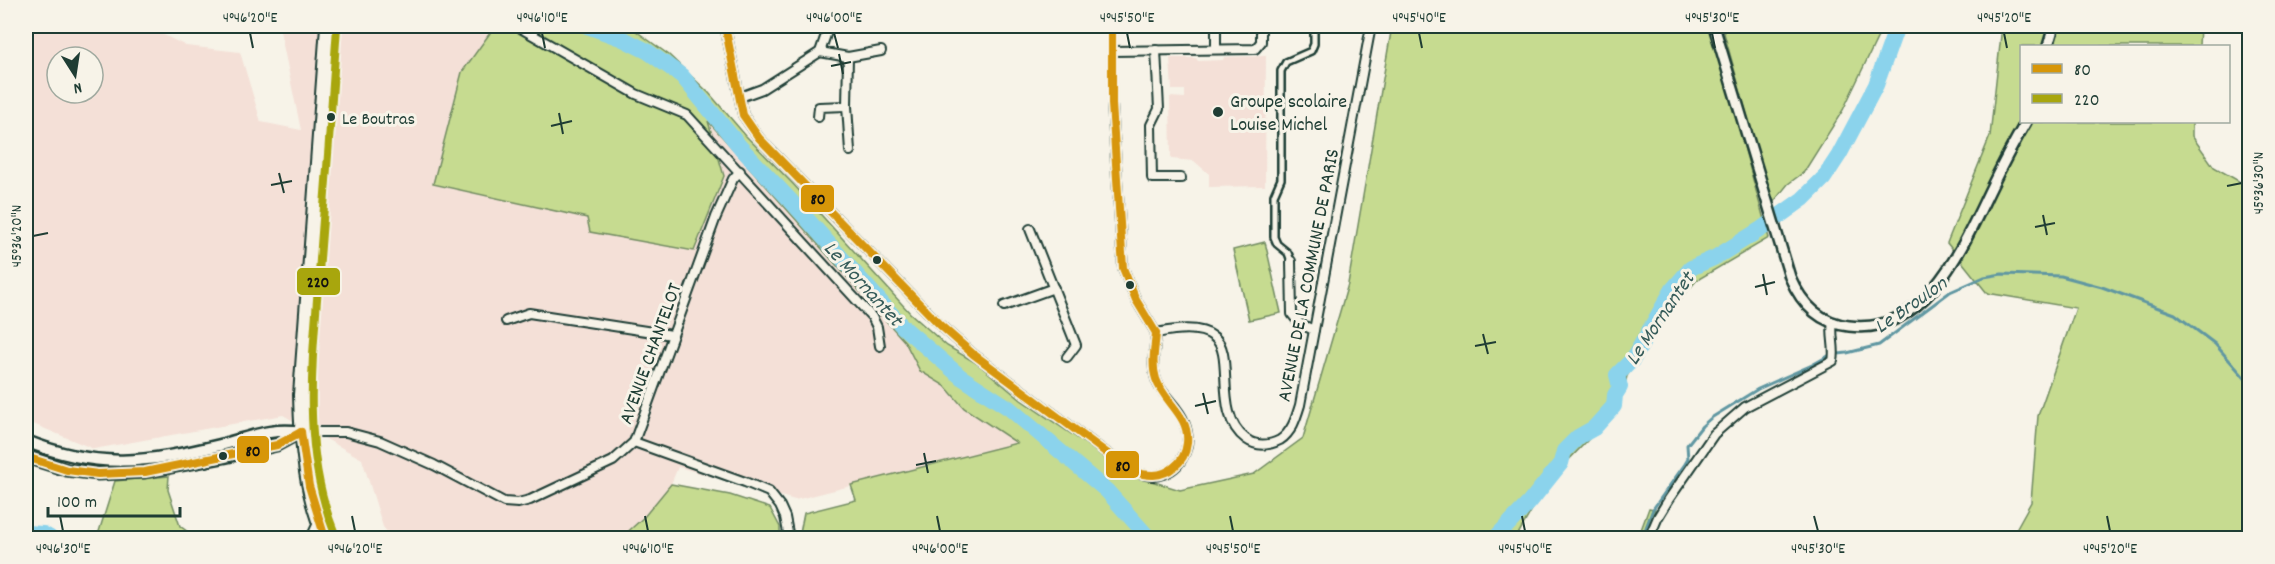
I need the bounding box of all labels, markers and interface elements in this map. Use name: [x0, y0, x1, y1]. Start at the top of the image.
text: 4°46'20"E: [223, 8, 277, 30]
text: 4°46'10"E: [516, 8, 568, 30]
text: 4°46'00"E: [806, 8, 862, 30]
text: 4°45'50"E: [1100, 8, 1154, 30]
text: 4°45'40"E: [1392, 8, 1446, 30]
text: 4°45'30"E: [1685, 8, 1739, 30]
text: 4°45'20"E: [1977, 8, 2031, 30]
north arrow: [45, 45, 105, 105]
legend: [2020, 45, 2230, 123]
text: 80: [2074, 59, 2091, 84]
text: N: [71, 75, 84, 99]
place label: Groupe scolaire Louise Michel: [1230, 89, 1347, 140]
text: 220: [2074, 89, 2100, 114]
marker: Groupe scolaire Louise Michel: [1211, 105, 1225, 119]
place label: Le Boutras: [342, 108, 415, 133]
marker: Le Boutras: [325, 111, 337, 123]
street label: AVENUE DE LA COMMUNE DE PARIS: [1272, 147, 1348, 404]
text: 45°36'30"N: [2249, 152, 2271, 214]
line badge: 80: [800, 184, 835, 213]
text: 80: [810, 189, 826, 212]
text: 45°36'20"N: [7, 205, 29, 267]
water label: Le Mornantet: [815, 236, 910, 336]
unlabelled marker: [871, 254, 883, 266]
water label: Le Mornantet: [1619, 265, 1705, 372]
line badge: 220: [296, 267, 341, 296]
water label: Le Broulon: [1869, 270, 1955, 342]
text: 220: [307, 272, 329, 295]
street label: AVENUE CHANTELOT: [613, 279, 690, 429]
unlabelled marker: [1124, 279, 1136, 291]
line badge: 80: [236, 435, 270, 464]
text: 80: [245, 441, 261, 464]
unlabelled marker: [217, 450, 229, 462]
line badge: 80: [1105, 450, 1140, 479]
text: 80: [1115, 456, 1131, 479]
scale bar: [48, 480, 180, 518]
text: 100 m: [57, 491, 97, 516]
text: 4°46'30"E: [36, 539, 90, 561]
text: 4°46'20"E: [328, 539, 382, 561]
text: 4°46'10"E: [622, 539, 674, 561]
text: 4°46'00"E: [912, 539, 968, 561]
text: 4°45'50"E: [1206, 539, 1260, 561]
text: 4°45'40"E: [1498, 539, 1552, 561]
text: 4°45'30"E: [1791, 539, 1845, 561]
text: 4°45'20"E: [2083, 539, 2137, 561]

